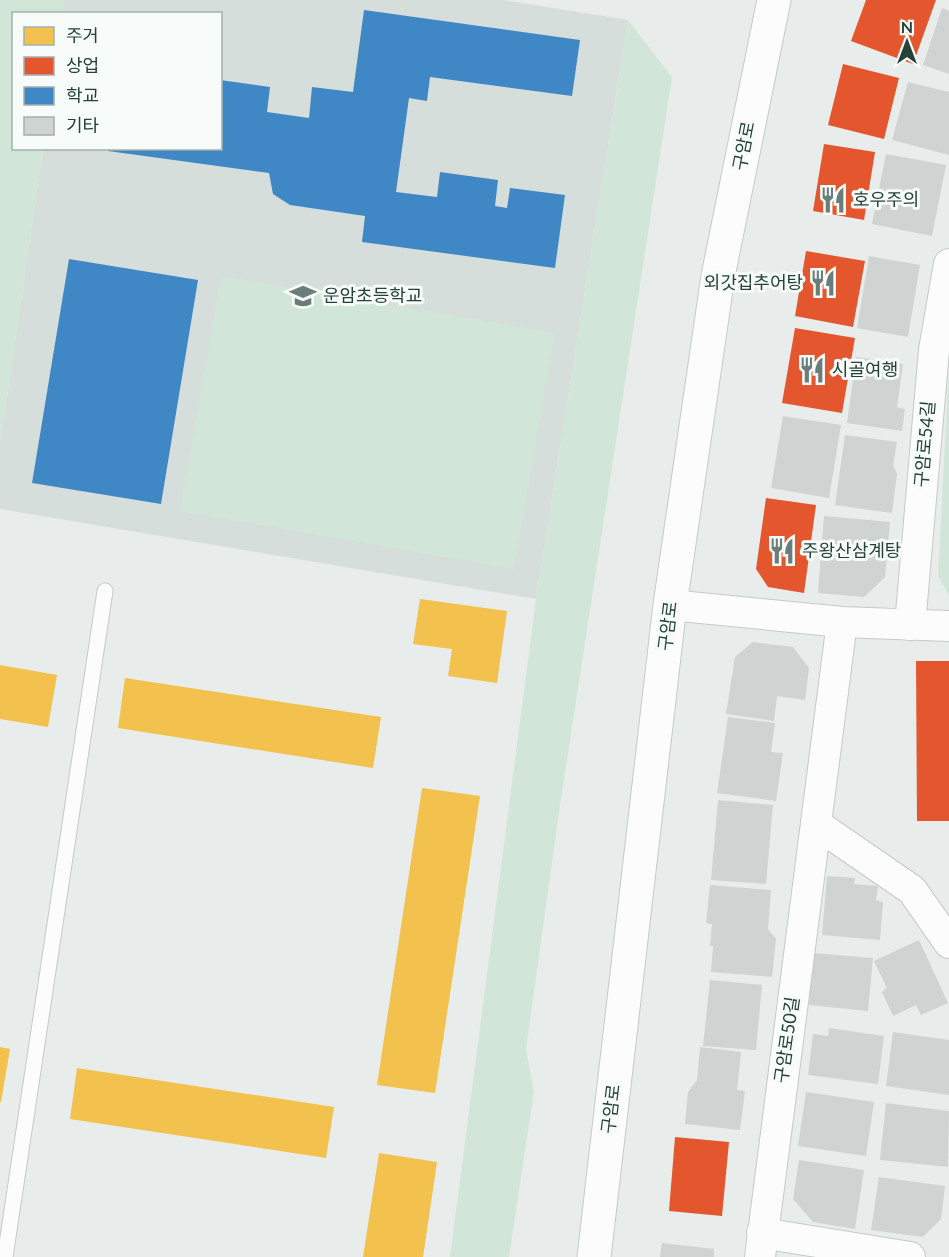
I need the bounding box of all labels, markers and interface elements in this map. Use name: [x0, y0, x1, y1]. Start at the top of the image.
legend: [12, 12, 222, 150]
north arrow: [877, 12, 937, 72]
text: N: [901, 17, 913, 36]
text: 주거: [66, 24, 99, 46]
text: 상업: [66, 54, 99, 76]
text: 학교: [66, 84, 99, 106]
text: 기타: [66, 114, 100, 136]
street label: 구암로: [727, 119, 759, 172]
restaurant icon: 호우주의: [818, 185, 848, 215]
place label: 호우주의: [853, 188, 919, 210]
restaurant icon: 외갓집추어탕: [808, 268, 838, 298]
place label: 외갓집추어탕: [704, 271, 803, 293]
school or university icon: 운암초등학교: [288, 281, 318, 311]
place label: 운암초등학교: [323, 284, 422, 306]
restaurant icon: 시골여행: [797, 355, 827, 385]
place label: 시골여행: [832, 358, 898, 380]
street label: 구암로54길: [909, 400, 939, 488]
restaurant icon: 주왕산삼계탕: [767, 536, 797, 566]
place label: 주왕산삼계탕: [802, 539, 901, 561]
street label: 구암로: [653, 600, 681, 652]
street label: 구암로50길: [769, 995, 803, 1085]
street label: 구암로: [596, 1083, 624, 1135]

